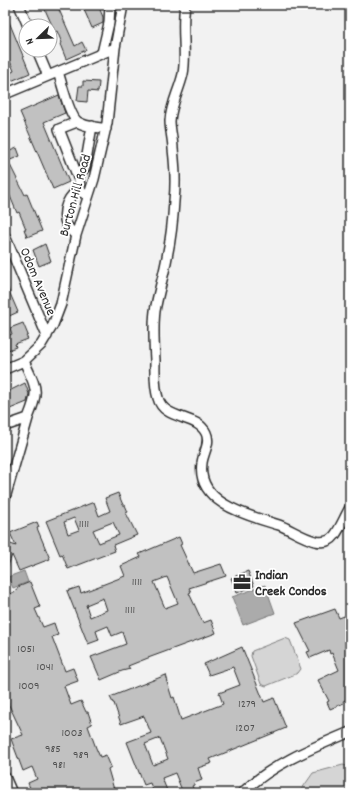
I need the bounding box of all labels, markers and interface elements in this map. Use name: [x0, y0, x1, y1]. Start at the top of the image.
north arrow: [18, 18, 58, 58]
text: N: [22, 35, 39, 47]
street label: Burton Hill Road: [55, 152, 97, 239]
street label: Odom Avenue: [14, 245, 60, 319]
house number: 1111: [79, 516, 89, 533]
place label: Indian Creek Condos: [255, 566, 327, 602]
office icon: Indian Creek Condos: [232, 572, 252, 592]
house number: 1111: [132, 574, 142, 591]
house number: 1111: [125, 602, 135, 619]
house number: 1051: [17, 641, 35, 658]
house number: 1041: [37, 659, 53, 676]
house number: 1009: [18, 678, 40, 695]
house number: 1279: [238, 696, 256, 713]
house number: 1207: [235, 720, 255, 737]
house number: 1003: [61, 725, 83, 742]
house number: 985: [45, 741, 61, 758]
house number: 989: [73, 747, 89, 764]
house number: 981: [53, 757, 65, 774]

